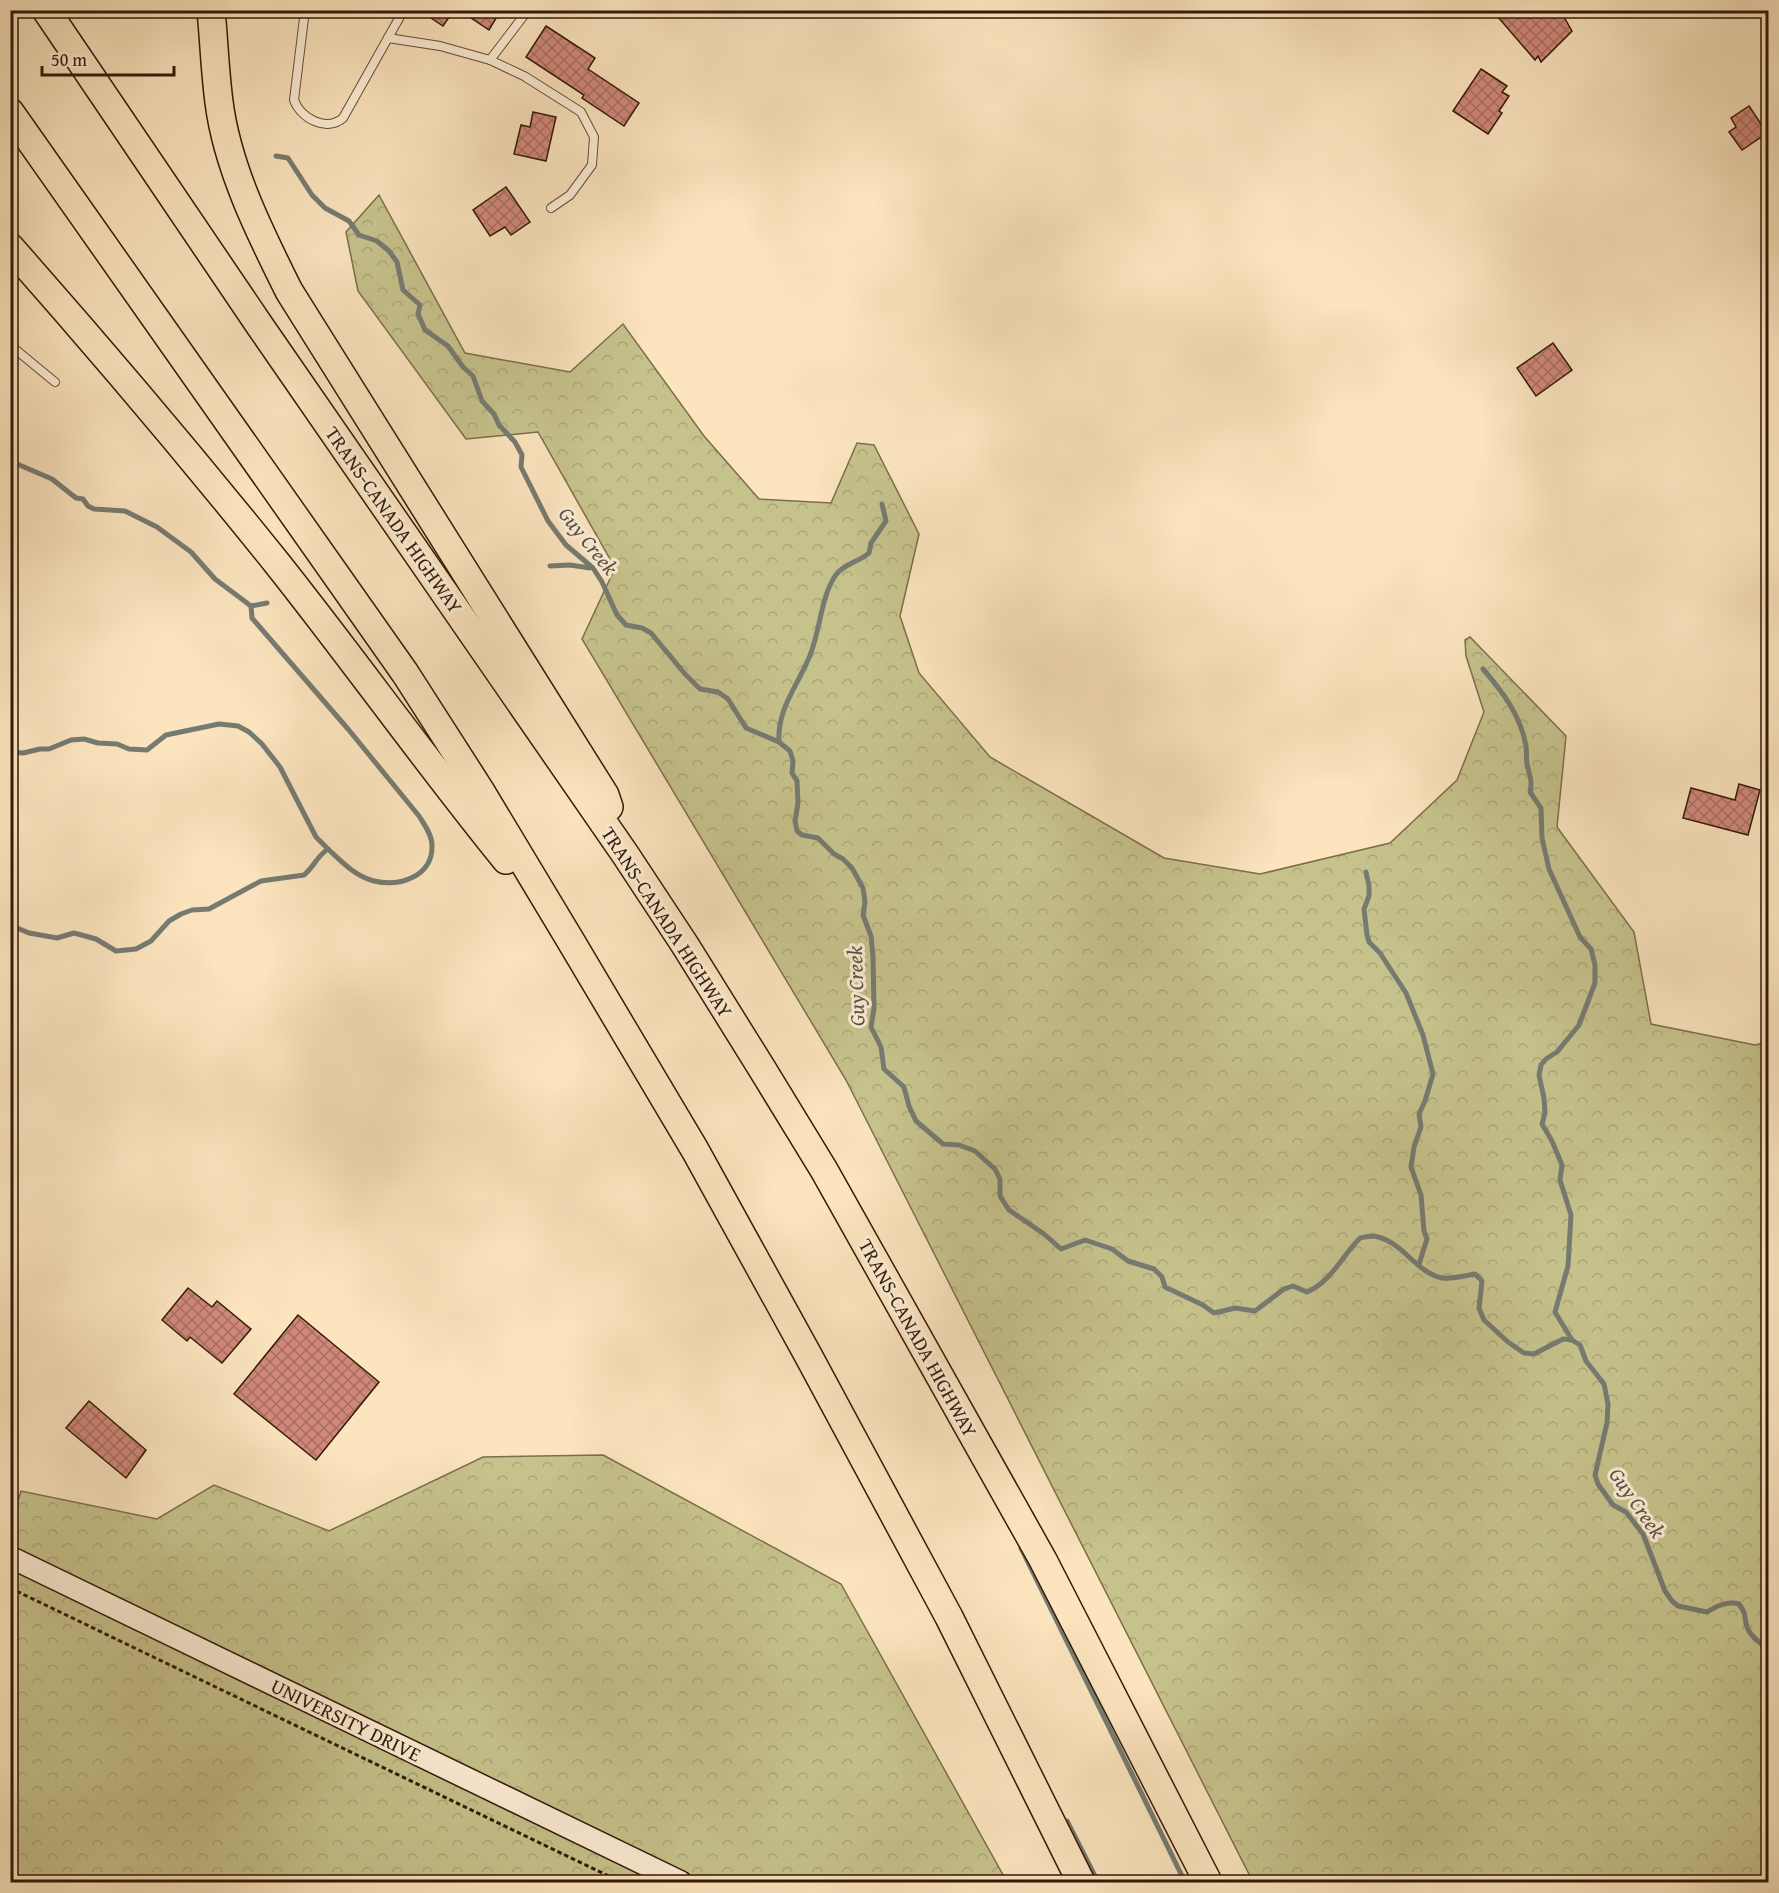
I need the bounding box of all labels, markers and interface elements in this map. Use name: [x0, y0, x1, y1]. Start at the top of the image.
scale bar: [42, 39, 174, 77]
text: 50 m: [51, 46, 87, 73]
street label: TRANS-CANADA HIGHWAY: [319, 420, 470, 619]
water label: Guy Creek: [551, 500, 626, 582]
street label: TRANS-CANADA HIGHWAY: [595, 820, 740, 1023]
water label: Guy Creek: [839, 945, 872, 1027]
street label: TRANS-CANADA HIGHWAY: [852, 1233, 985, 1442]
water label: Guy Creek: [1602, 1461, 1673, 1545]
street label: UNIVERSITY DRIVE: [266, 1671, 426, 1768]

